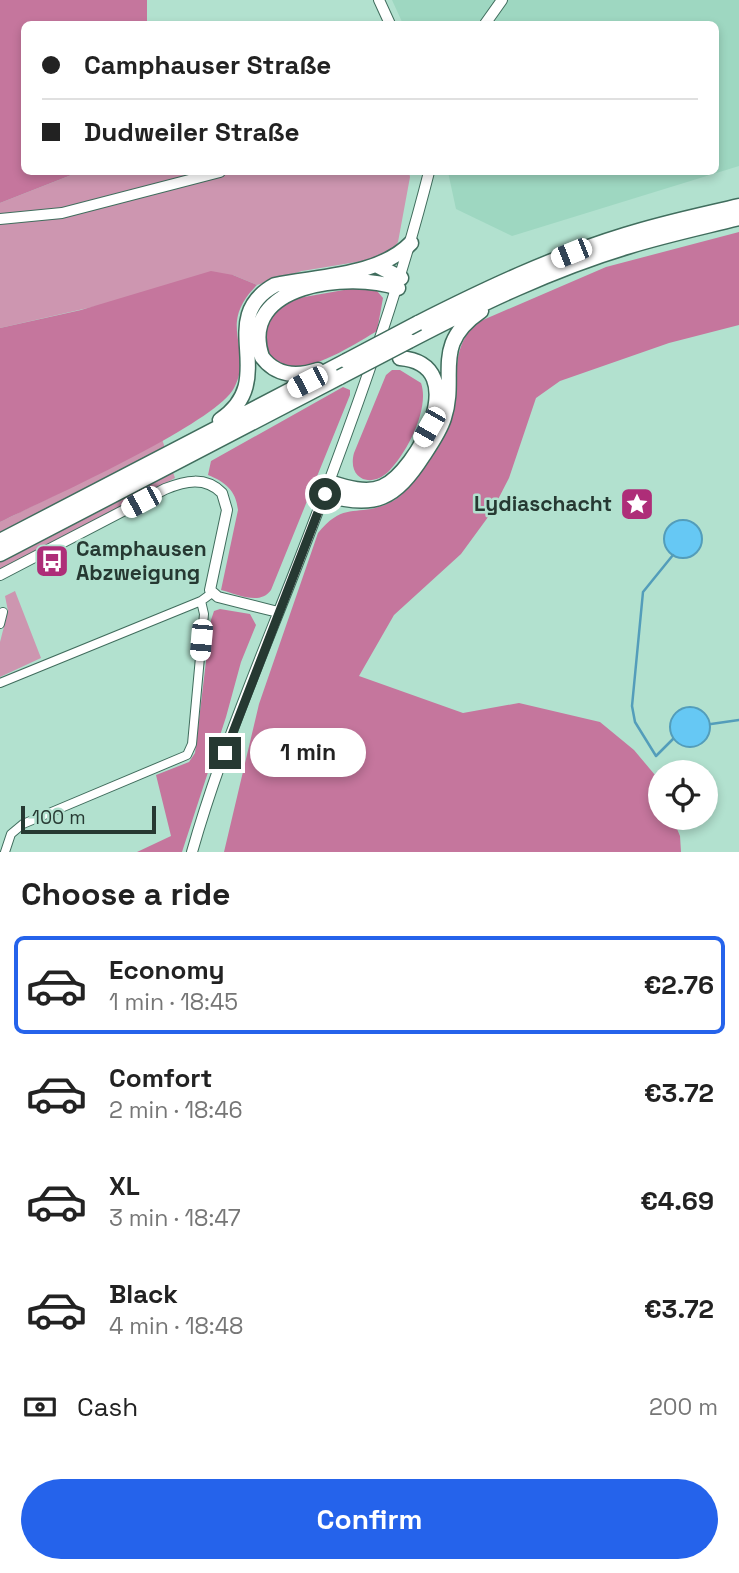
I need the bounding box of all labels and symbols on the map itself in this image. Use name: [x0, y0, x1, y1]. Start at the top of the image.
car: [548, 235, 595, 271]
car: [284, 363, 331, 401]
car: [410, 404, 449, 450]
route start: [309, 478, 341, 510]
car: [118, 483, 165, 521]
place icon: Lydiaschacht: [618, 485, 656, 523]
place label: Lydiaschacht: [474, 490, 612, 517]
place label: Camphausen Abzweigung: [76, 535, 207, 586]
bus stop icon: Camphausen Abzweigung: [33, 542, 71, 580]
car: [189, 618, 214, 662]
callout: 1 min: [250, 728, 365, 778]
route end: [209, 737, 241, 769]
scale bar: [21, 803, 156, 835]

